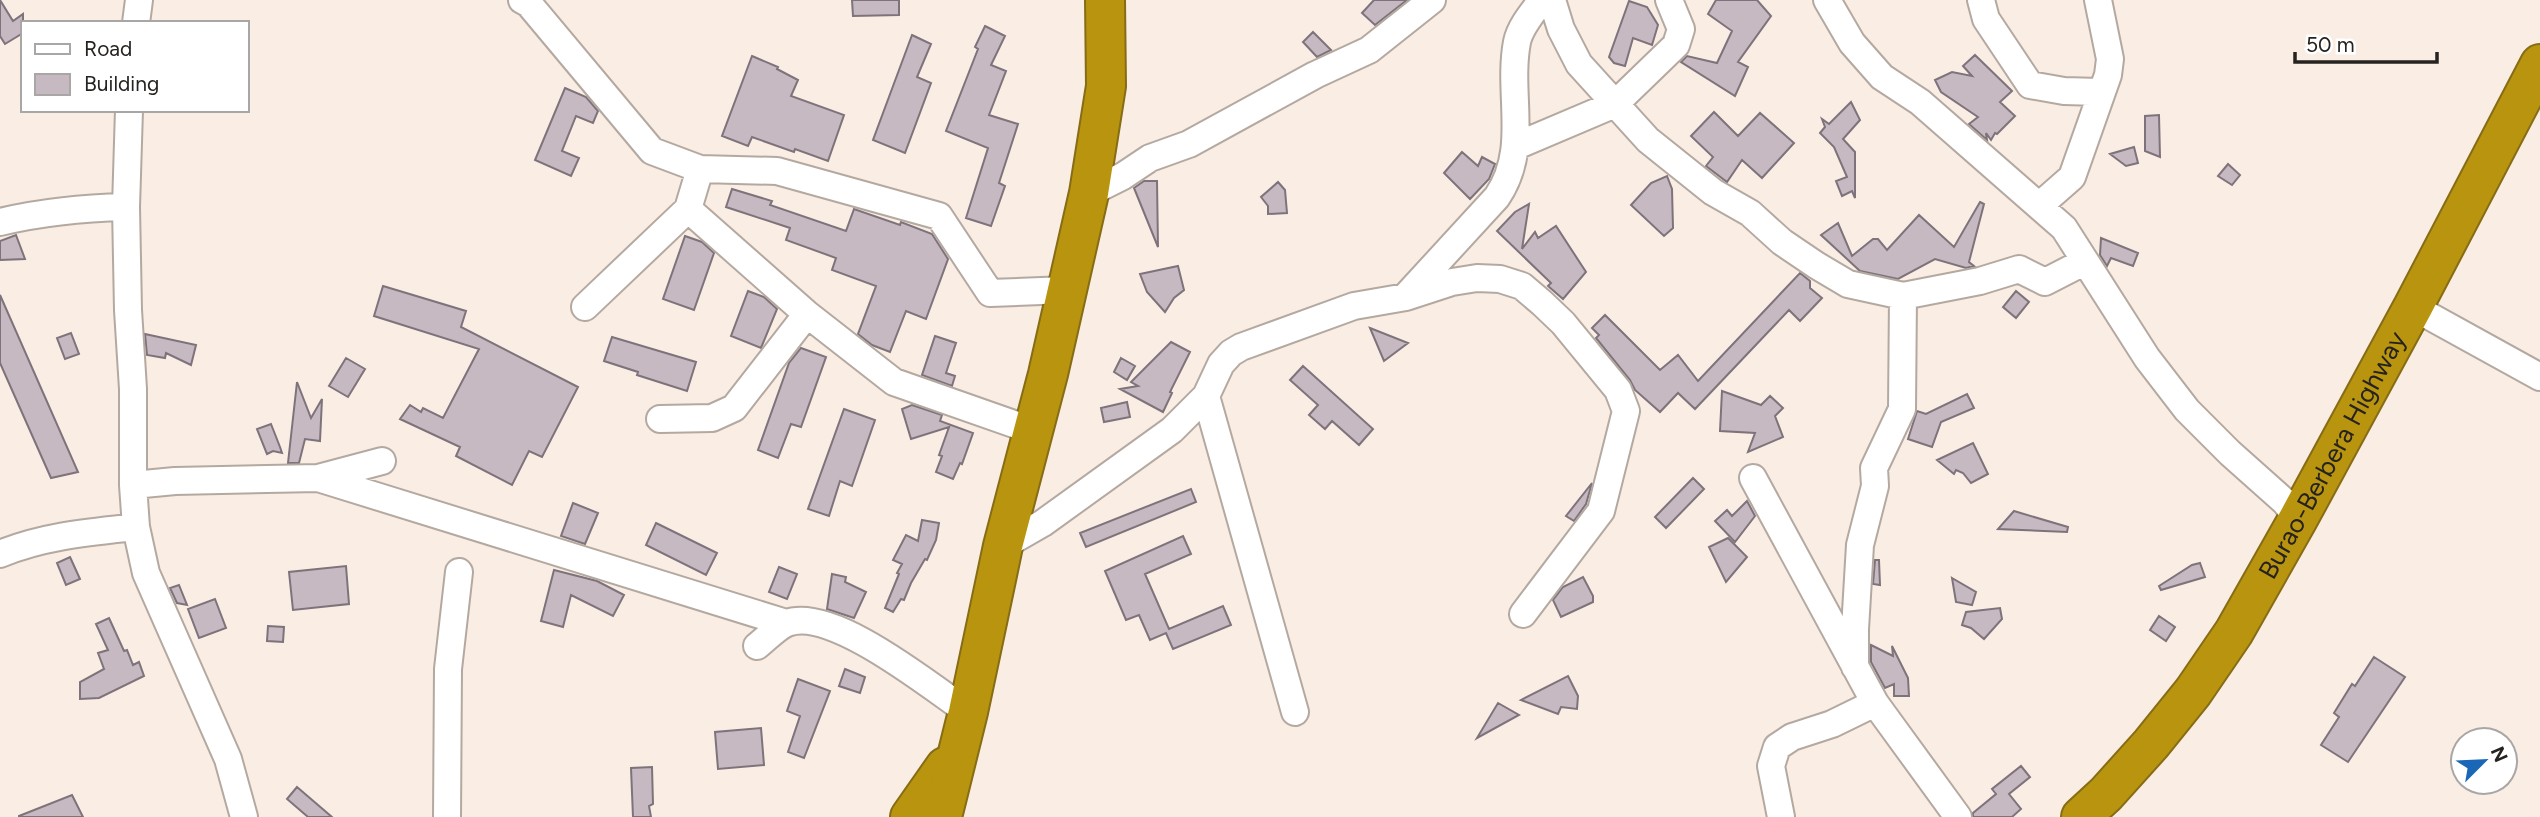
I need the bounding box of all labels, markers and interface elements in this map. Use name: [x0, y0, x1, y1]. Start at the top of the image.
legend: [21, 21, 248, 112]
scale bar: [2295, 21, 2437, 65]
text: 50 m: [2306, 32, 2355, 57]
text: Road: [84, 36, 132, 61]
text: Building: [84, 71, 159, 96]
street label: Burao-Berbera Highway: [2251, 326, 2413, 585]
north arrow: [2449, 726, 2519, 796]
text: N: [2486, 743, 2513, 766]

